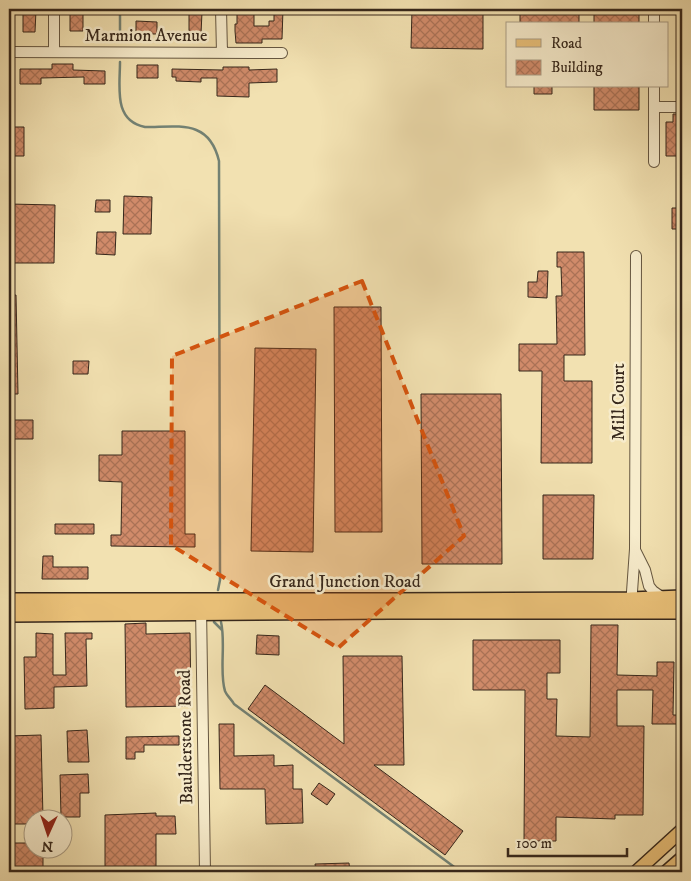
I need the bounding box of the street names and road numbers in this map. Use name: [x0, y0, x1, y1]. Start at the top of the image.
street label: Marmion Avenue: [85, 25, 207, 47]
street label: Mill Court: [608, 363, 630, 441]
street label: Grand Junction Road: [269, 571, 421, 593]
street label: Baulderstone Road: [174, 669, 198, 805]

